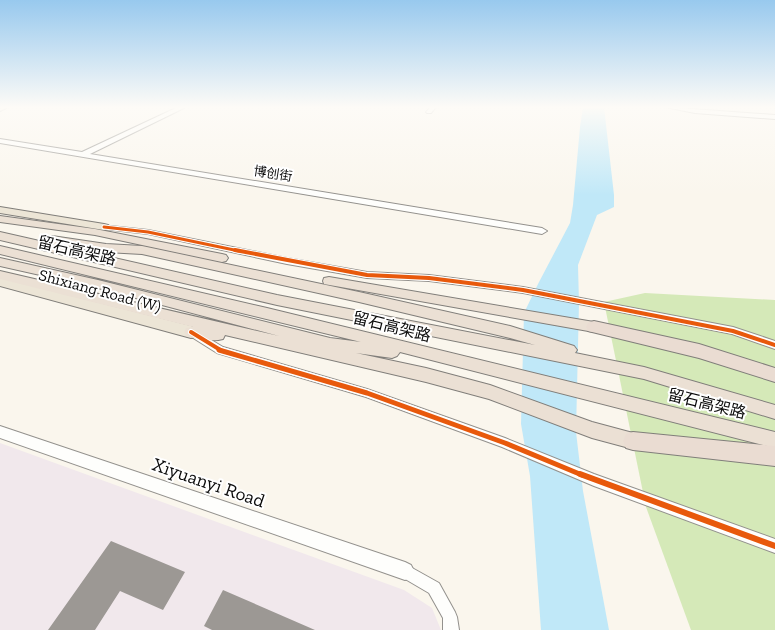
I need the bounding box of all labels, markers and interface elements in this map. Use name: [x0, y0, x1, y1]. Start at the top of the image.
street label: 博创街: [252, 163, 293, 184]
street label: 留石高架路: [36, 232, 118, 269]
street label: Shixiang Road (W): [37, 265, 163, 316]
street label: 留石高架路: [351, 308, 433, 345]
street label: 留石高架路: [666, 385, 748, 422]
street label: Xiyuanyi Road: [150, 453, 269, 513]

